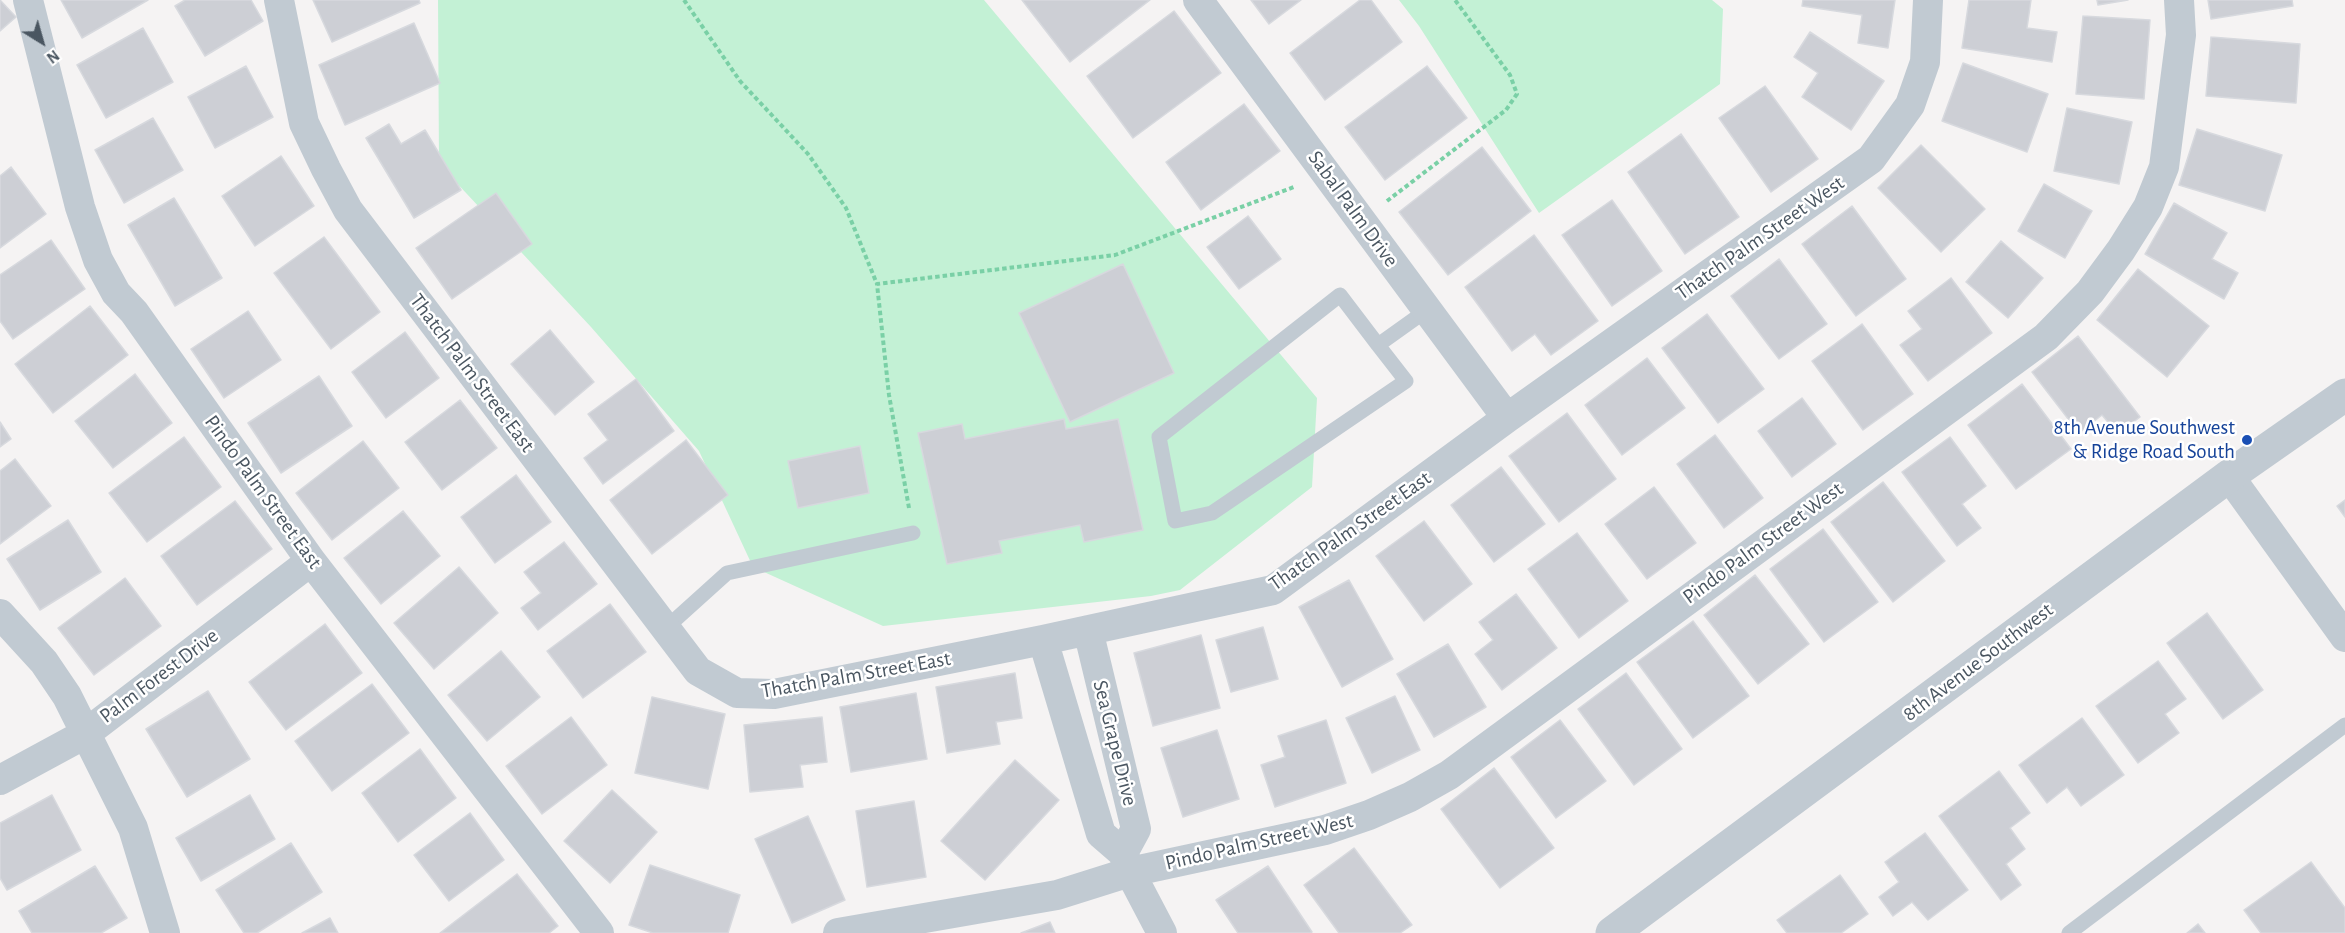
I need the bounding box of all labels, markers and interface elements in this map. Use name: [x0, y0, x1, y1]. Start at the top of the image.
north arrow: [12, 12, 72, 72]
text: N: [44, 47, 62, 66]
street label: Sabal Palm Drive: [1302, 146, 1404, 272]
street label: Thatch Palm Street West: [1671, 170, 1849, 306]
street label: Thatch Palm Street East: [404, 289, 540, 457]
street label: Pindo Palm Street East: [199, 410, 327, 574]
place label: 8th Avenue Southwest & Ridge Road South: [2054, 415, 2235, 465]
marker: 8th Avenue Southwest & Ridge Road South: [2240, 433, 2254, 447]
street label: Thatch Palm Street East: [1264, 466, 1436, 596]
street label: Pindo Palm Street West: [1678, 476, 1848, 610]
street label: 8th Avenue Southwest: [1898, 597, 2058, 727]
street label: Palm Forest Drive: [95, 623, 223, 729]
street label: Thatch Palm Street East: [759, 646, 953, 704]
street label: Sea Grape Drive: [1087, 678, 1143, 808]
street label: Pindo Palm Street West: [1163, 808, 1355, 876]

